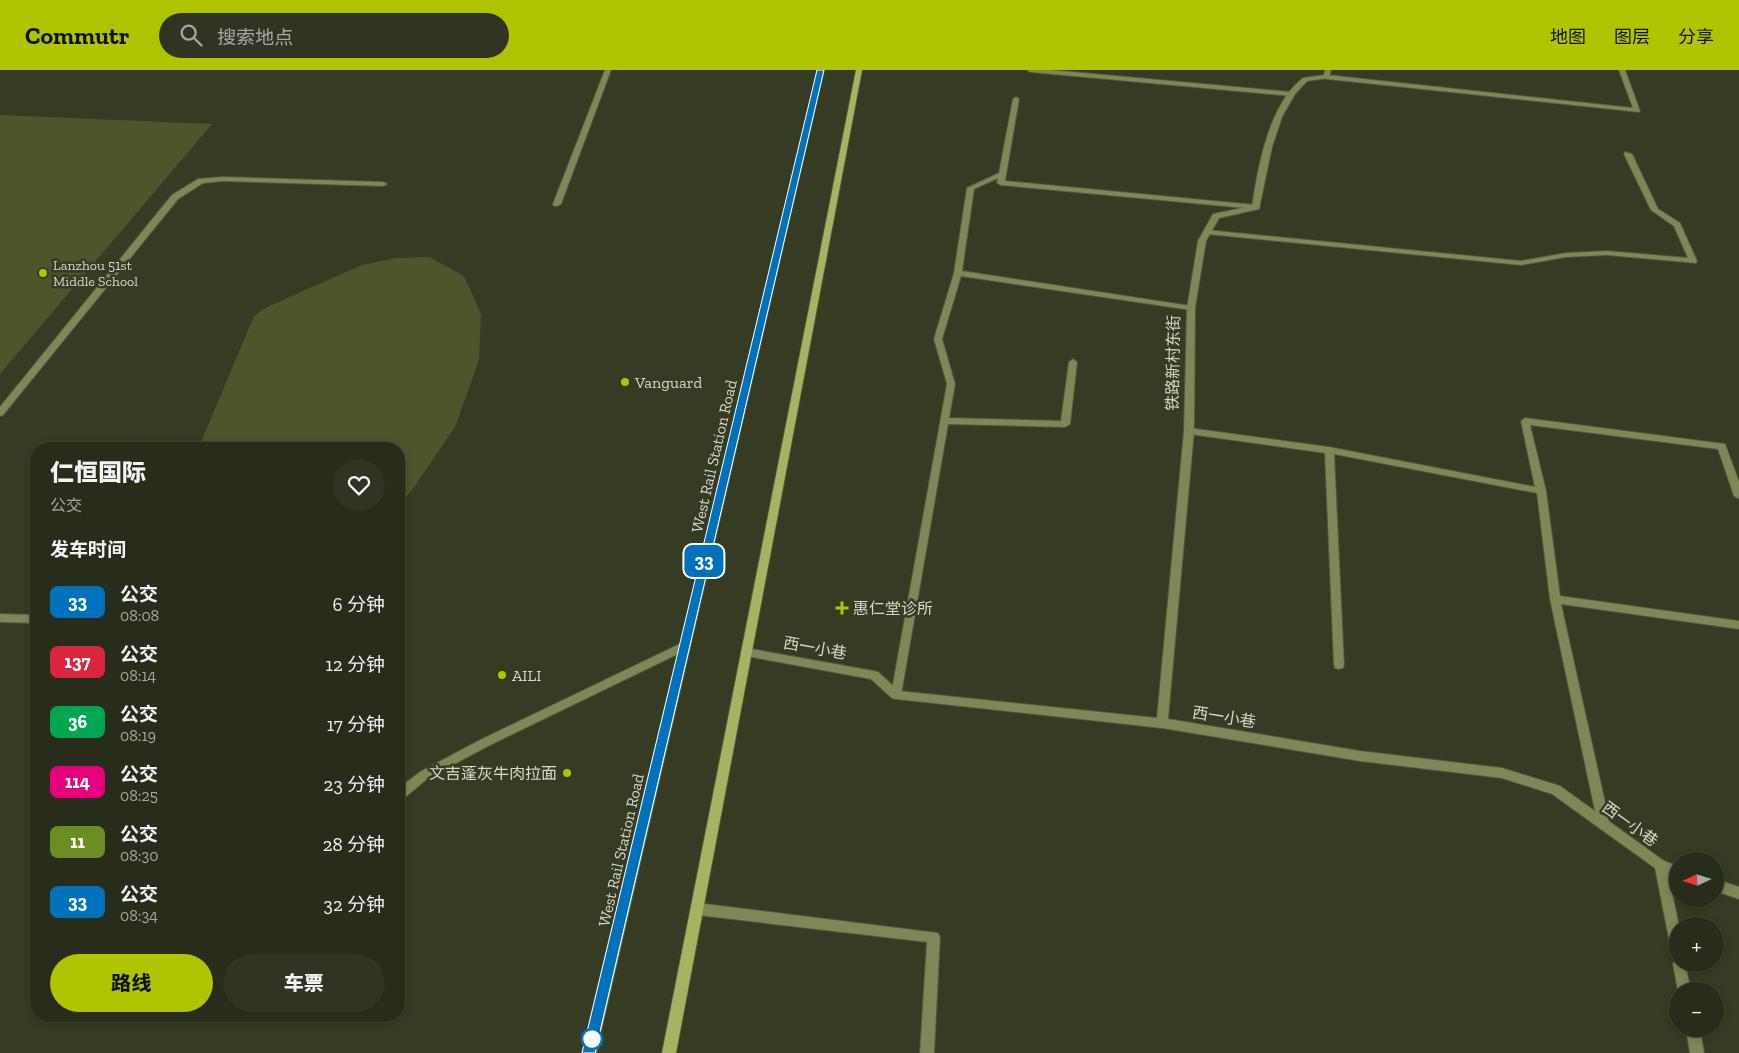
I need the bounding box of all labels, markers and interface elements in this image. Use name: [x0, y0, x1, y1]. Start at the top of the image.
search box: [159, 13, 509, 58]
text: Commutr: [25, 21, 129, 50]
icon: search: [177, 21, 205, 49]
text: 搜索地点: [217, 26, 293, 49]
text: 地图: [1550, 26, 1586, 48]
text: 图层: [1614, 26, 1650, 48]
text: 分享: [1678, 26, 1714, 48]
place label: Lanzhou 51st Middle School: [53, 257, 138, 290]
marker: Lanzhou 51st Middle School: [37, 267, 49, 279]
street label: 铁路新村东街: [1163, 315, 1183, 411]
place label: Vanguard: [634, 373, 702, 392]
marker: Vanguard: [619, 376, 631, 388]
street label: West Rail Station Road: [687, 378, 741, 534]
text: 仁恒国际: [50, 458, 146, 487]
button: heart: [333, 459, 385, 511]
text: 公交: [50, 496, 82, 515]
text: 发车时间: [50, 538, 126, 561]
line badge: 33: [682, 545, 726, 577]
text: 33: [694, 550, 714, 572]
text: 公交: [120, 583, 158, 606]
text: 33: [68, 591, 87, 613]
text: 6 分钟: [333, 593, 385, 616]
place label: 惠仁堂诊所: [853, 599, 933, 618]
marker: 惠仁堂诊所: [835, 601, 849, 615]
text: 08:08: [120, 606, 159, 625]
street label: 西一小巷: [782, 633, 848, 663]
text: 公交: [120, 643, 158, 666]
text: 137: [65, 651, 90, 673]
text: 12 分钟: [326, 653, 385, 676]
text: 08:14: [120, 666, 156, 685]
place label: AILI: [512, 666, 541, 685]
marker: AILI: [496, 669, 508, 681]
text: 公交: [120, 703, 158, 726]
street label: 西一小巷: [1191, 703, 1257, 731]
text: 36: [68, 711, 87, 733]
text: 17 分钟: [327, 713, 385, 736]
text: 08:19: [120, 726, 156, 745]
text: 公交: [120, 763, 158, 786]
place label: 文吉蓬灰牛肉拉面: [429, 764, 557, 783]
marker: 文吉蓬灰牛肉拉面: [561, 767, 573, 779]
text: 114: [65, 771, 90, 793]
street label: West Rail Station Road: [594, 772, 648, 928]
text: 23 分钟: [324, 773, 385, 796]
text: 08:25: [120, 786, 158, 805]
street label: 西一小巷: [1599, 798, 1661, 850]
text: 公交: [120, 823, 158, 846]
text: 11: [70, 831, 85, 853]
text: 28 分钟: [323, 833, 385, 856]
text: 08:30: [120, 846, 158, 865]
north arrow: [1669, 852, 1724, 908]
map controls: [1669, 852, 1724, 1037]
text: 公交: [120, 883, 158, 906]
text: 33: [68, 891, 87, 913]
text: 32 分钟: [324, 893, 385, 916]
text: 08:34: [120, 906, 158, 925]
button: +: [1669, 917, 1724, 972]
button: 路线: [50, 954, 213, 1012]
button: 车票: [223, 954, 385, 1012]
button: −: [1669, 982, 1724, 1037]
unlabelled marker: [581, 1028, 603, 1050]

